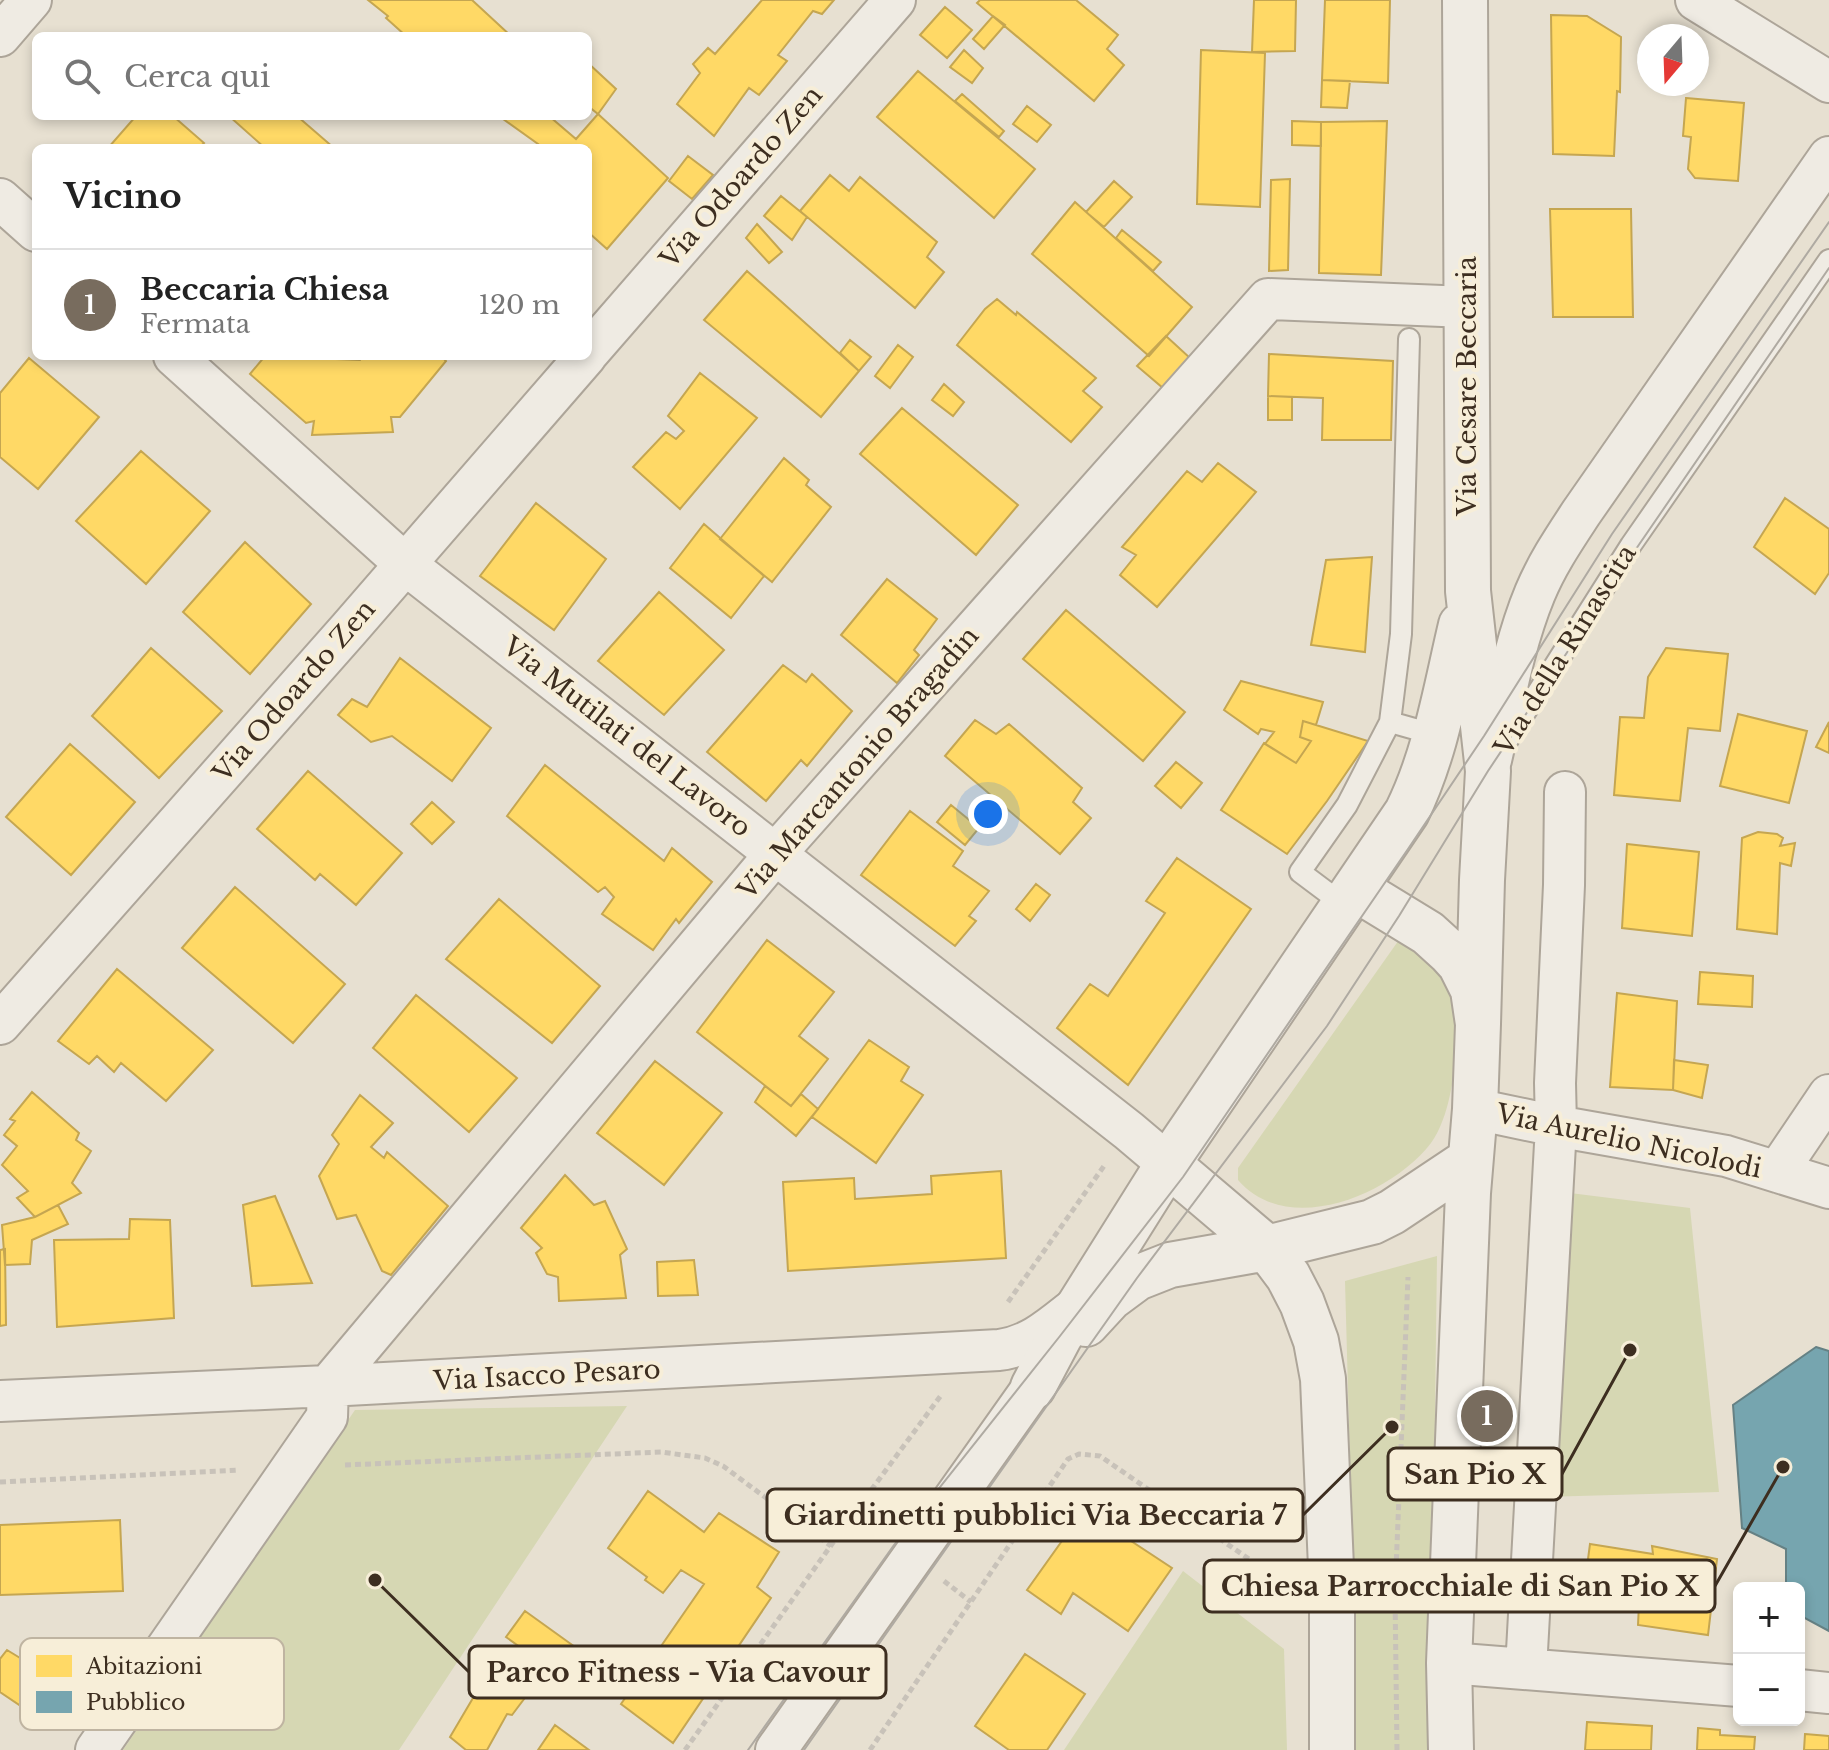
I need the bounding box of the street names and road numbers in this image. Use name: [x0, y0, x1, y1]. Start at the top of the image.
street label: Via Odoardo Zen: [652, 79, 829, 275]
street label: Via Cesare Beccaria: [1451, 255, 1483, 517]
street label: Via della Rinascita: [1487, 538, 1643, 762]
street label: Via Odoardo Zen: [205, 593, 382, 789]
street label: Via Marcantonio Bragadin: [730, 620, 985, 907]
street label: Via Mutilati del Lavoro: [496, 630, 757, 844]
street label: Via Aurelio Nicolodi: [1492, 1097, 1765, 1185]
street label: Via Isacco Pesaro: [432, 1353, 661, 1397]

